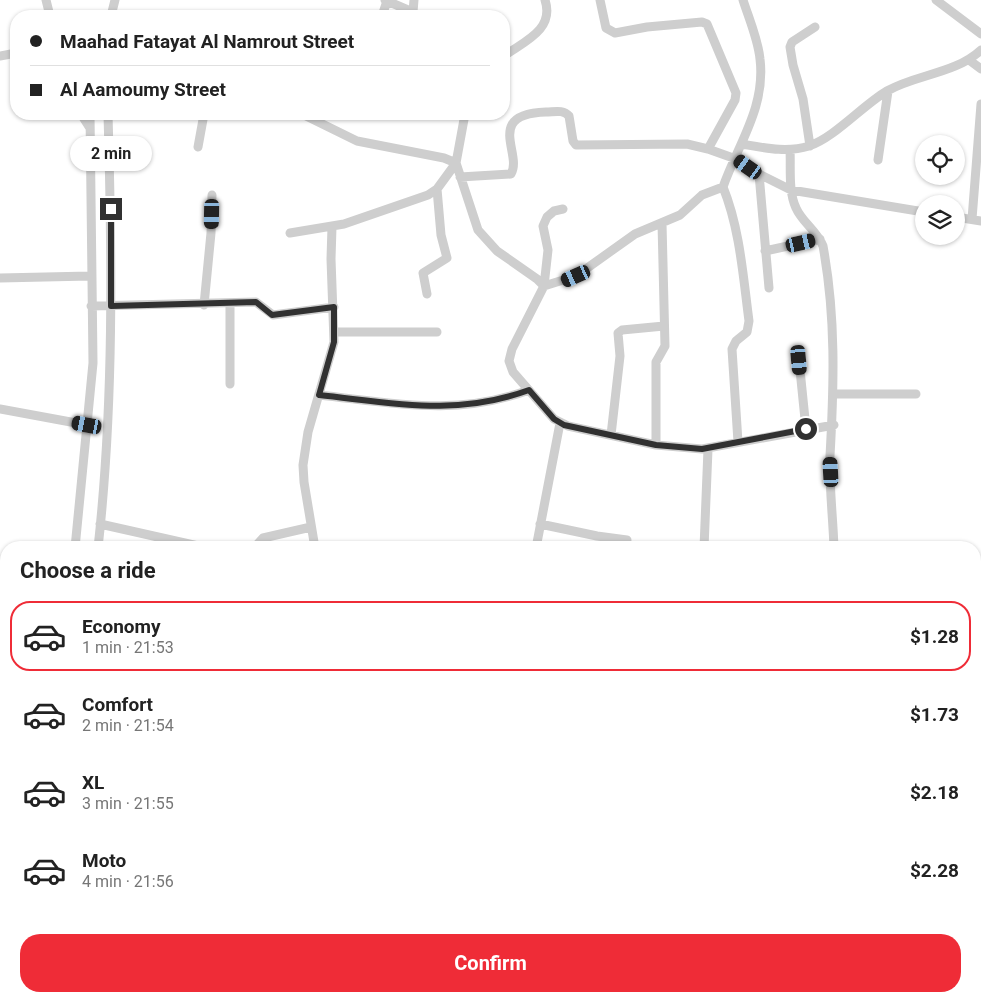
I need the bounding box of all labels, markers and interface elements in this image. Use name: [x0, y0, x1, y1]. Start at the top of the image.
text: Maahad Fatayat Al Namrout Street: [60, 30, 354, 53]
text: Al Aamoumy Street: [60, 78, 226, 101]
map controls: [915, 135, 965, 245]
button: locate: [915, 135, 965, 185]
callout: 2 min: [70, 136, 152, 172]
text: 2 min: [91, 144, 131, 163]
car: [731, 152, 764, 182]
button: layers: [915, 195, 965, 245]
route end: [100, 198, 122, 220]
car: [204, 199, 219, 229]
car: [784, 232, 817, 254]
car: [559, 263, 592, 289]
car: [790, 344, 807, 376]
car: [70, 415, 103, 435]
route start: [795, 418, 817, 440]
car: [822, 457, 839, 487]
text: Choose a ride: [20, 558, 156, 583]
icon: car: [22, 614, 67, 659]
text: Economy: [82, 615, 161, 638]
text: $1.28: [910, 625, 959, 648]
text: 1 min · 21:53: [82, 638, 174, 657]
icon: car: [22, 692, 67, 737]
text: Comfort: [82, 693, 153, 716]
text: $1.73: [910, 703, 959, 726]
text: 2 min · 21:54: [82, 716, 174, 735]
icon: car: [22, 770, 67, 815]
text: XL: [82, 771, 104, 794]
text: $2.18: [910, 781, 959, 804]
text: 3 min · 21:55: [82, 794, 174, 813]
icon: car: [22, 848, 67, 893]
text: Moto: [82, 849, 126, 872]
text: $2.28: [910, 859, 959, 882]
text: 4 min · 21:56: [82, 872, 174, 891]
button: Confirm: [20, 934, 961, 992]

